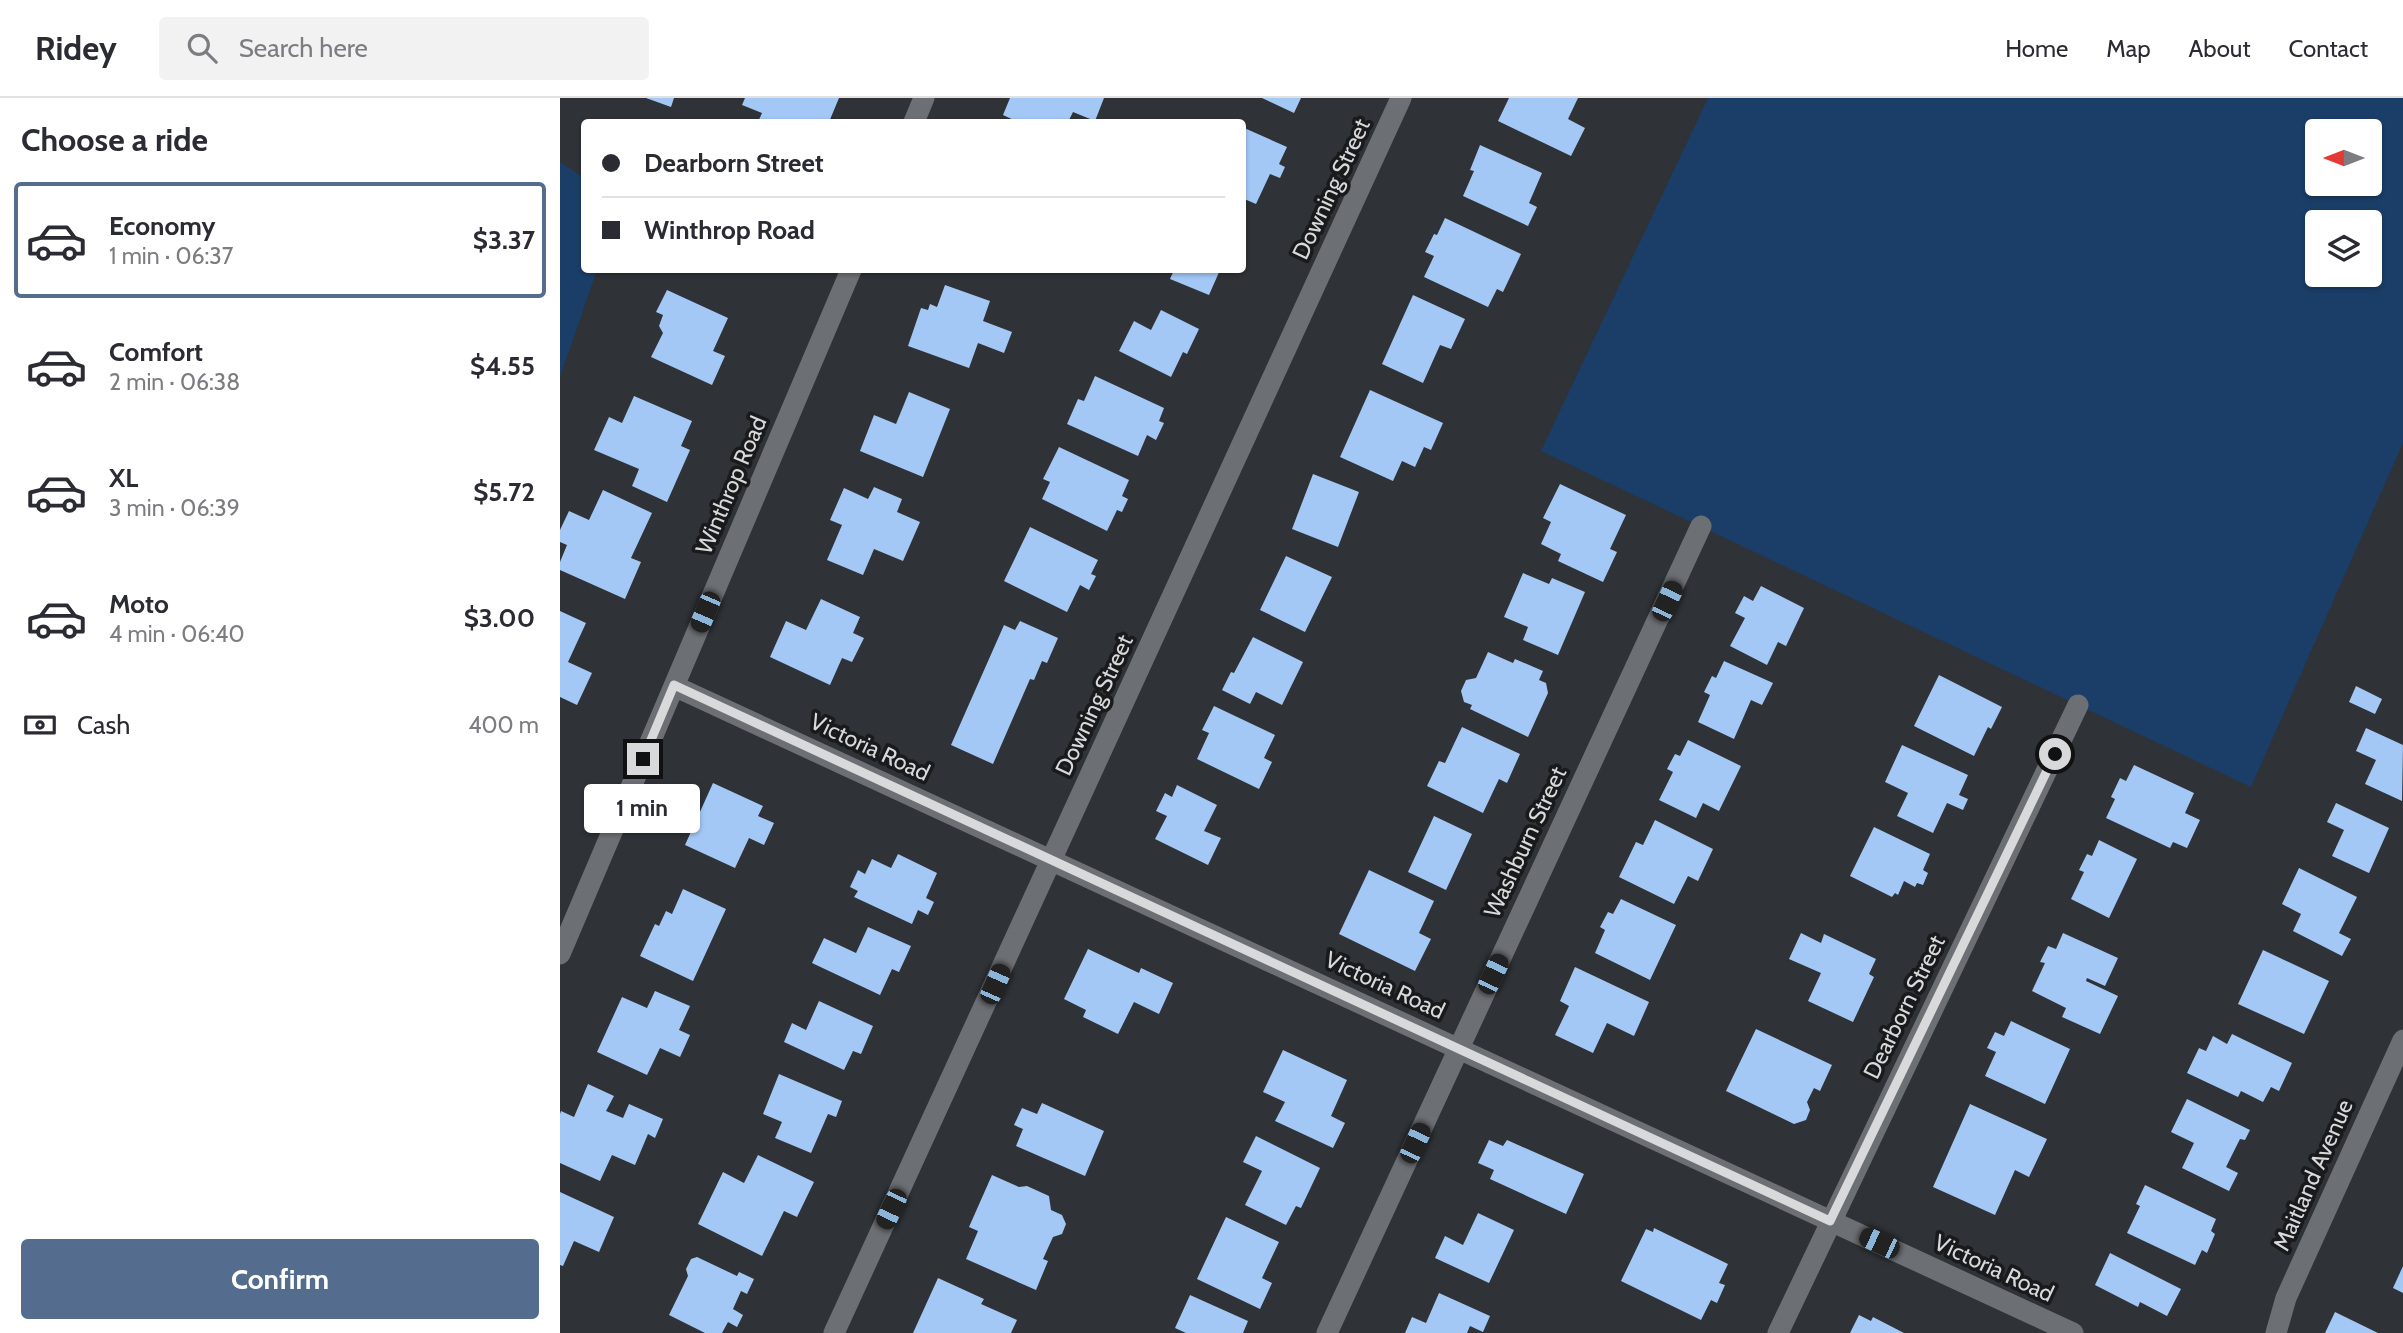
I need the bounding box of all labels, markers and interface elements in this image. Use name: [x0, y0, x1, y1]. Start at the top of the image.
search box: [159, 17, 649, 80]
text: Ridey: [35, 28, 117, 68]
icon: search: [183, 29, 221, 67]
text: Search here: [239, 32, 368, 64]
text: Home: [2005, 34, 2068, 63]
text: Map: [2106, 34, 2151, 63]
text: About: [2189, 34, 2251, 63]
text: Contact: [2289, 34, 2368, 63]
street label: Downing Street: [1286, 114, 1376, 264]
north arrow: [2305, 119, 2382, 196]
map controls: [2305, 119, 2382, 287]
text: Choose a ride: [21, 120, 208, 159]
text: Dearborn Street: [644, 147, 824, 179]
icon: car: [25, 209, 88, 272]
text: Economy: [109, 210, 215, 242]
button: layers: [2305, 210, 2382, 287]
text: Winthrop Road: [644, 214, 815, 246]
text: $3.37: [473, 224, 535, 256]
text: 1 min · 06:37: [109, 242, 233, 270]
icon: car: [25, 335, 88, 398]
text: Comfort: [109, 336, 203, 368]
text: $4.55: [470, 350, 535, 382]
text: 2 min · 06:38: [109, 368, 240, 396]
street label: Winthrop Road: [689, 412, 773, 558]
icon: car: [25, 461, 88, 524]
text: XL: [109, 462, 138, 494]
text: $5.72: [473, 476, 535, 508]
text: 3 min · 06:39: [109, 494, 240, 522]
car: [1649, 578, 1686, 624]
icon: car: [25, 587, 88, 650]
text: Moto: [109, 588, 169, 620]
car: [688, 589, 723, 635]
text: $3.00: [464, 602, 535, 634]
text: 4 min · 06:40: [109, 620, 244, 648]
street label: Downing Street: [1049, 630, 1139, 780]
icon: cash: [21, 706, 59, 744]
street label: Victoria Road: [806, 707, 934, 787]
text: Cash: [77, 709, 130, 741]
text: 400 m: [468, 711, 539, 739]
route start: [2039, 738, 2071, 770]
route end: [627, 743, 659, 775]
street label: Washburn Street: [1478, 762, 1572, 922]
callout: 1 min: [585, 784, 701, 832]
text: 1 min: [616, 794, 668, 822]
street label: Dearborn Street: [1857, 930, 1951, 1083]
street label: Victoria Road: [1321, 945, 1449, 1025]
car: [1475, 951, 1512, 997]
car: [977, 961, 1014, 1007]
street label: Maitland Avenue: [2267, 1095, 2359, 1255]
car: [1397, 1120, 1434, 1166]
car: [873, 1186, 910, 1232]
car: [1856, 1225, 1903, 1261]
street label: Victoria Road: [1930, 1228, 2058, 1308]
button: Confirm: [21, 1239, 539, 1319]

